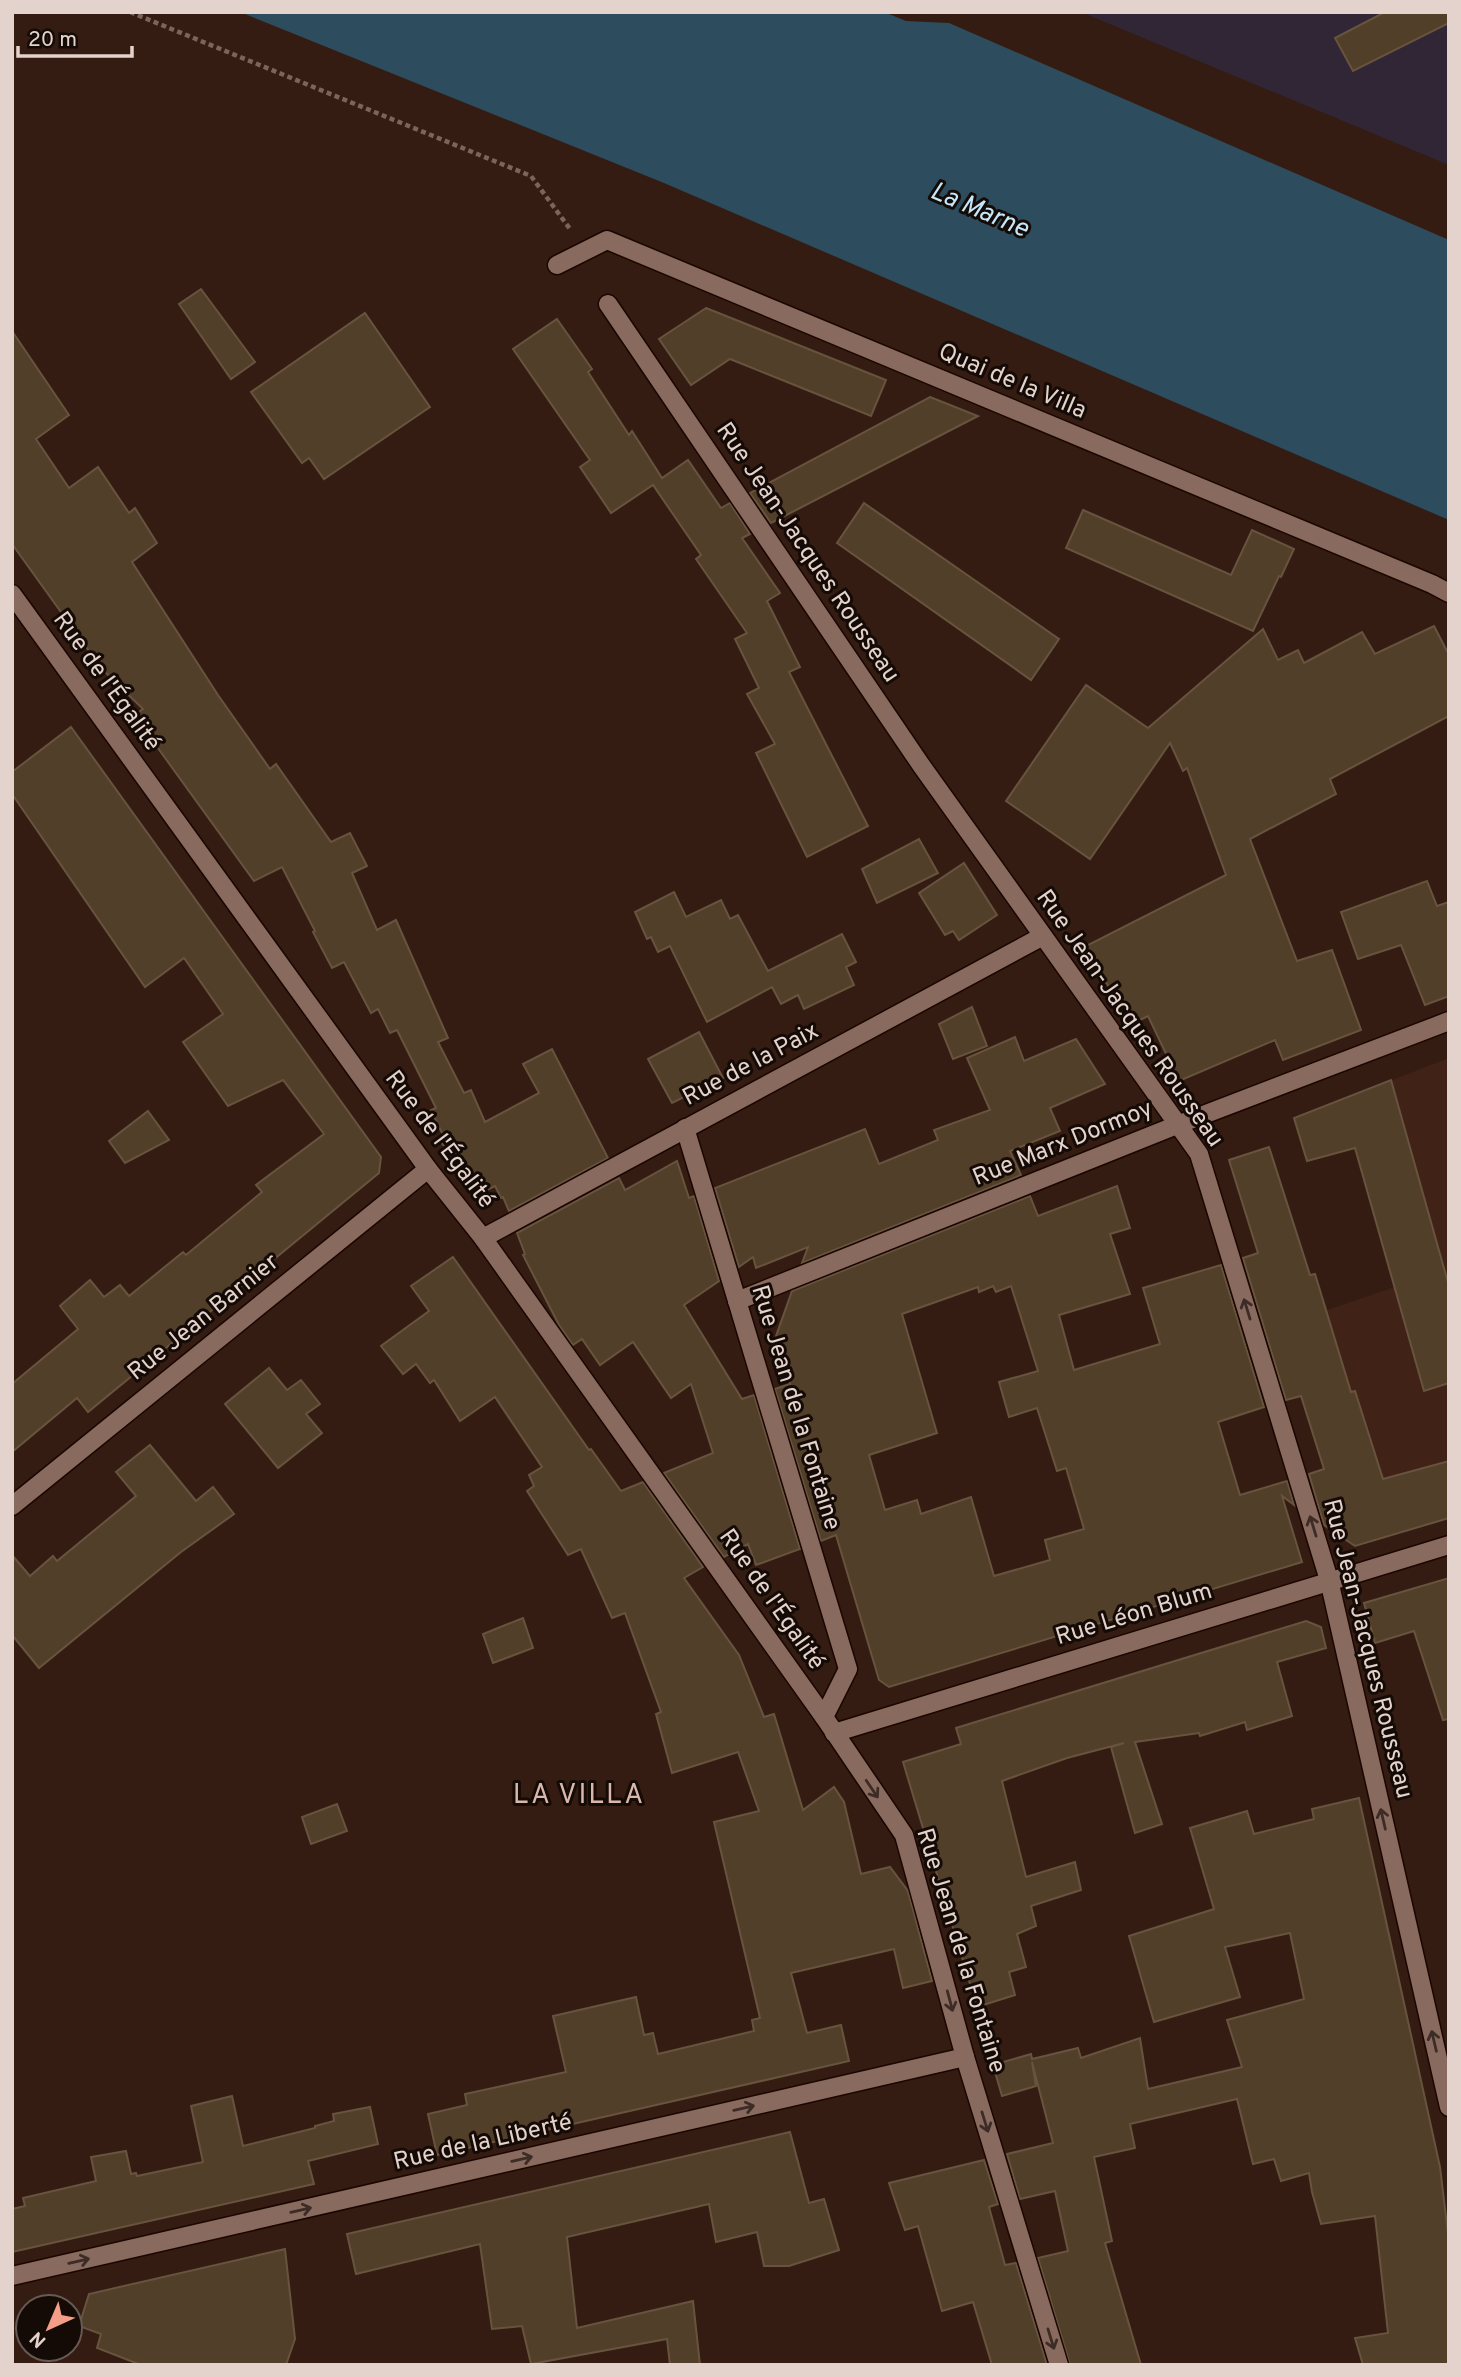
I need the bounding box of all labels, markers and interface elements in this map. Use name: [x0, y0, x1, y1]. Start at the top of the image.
scale bar: [18, 14, 131, 58]
text: 20 m: [28, 27, 77, 54]
water label: La Marne: [925, 176, 1034, 247]
street label: Quai de la Villa: [933, 337, 1091, 427]
street label: Rue Jean-Jacques Rousseau: [709, 417, 905, 689]
street label: Rue de l'Égalité: [45, 605, 168, 758]
street label: Rue Jean-Jacques Rousseau: [1029, 885, 1229, 1153]
street label: Rue de la Paix: [678, 1017, 824, 1113]
street label: Rue de l'Égalité: [377, 1064, 502, 1215]
street label: Rue Marx Dormoy: [969, 1094, 1157, 1194]
street label: Rue Jean Barnier: [122, 1248, 286, 1388]
street label: Rue Jean de la Fontaine: [743, 1282, 847, 1534]
one-way arrow: [1239, 1298, 1252, 1320]
street label: Rue Jean-Jacques Rousseau: [1315, 1496, 1419, 1802]
one-way arrow: [1306, 1516, 1318, 1538]
street label: Rue de l'Égalité: [711, 1523, 832, 1676]
street label: Rue Léon Blum: [1052, 1577, 1216, 1653]
district label: LA VILLA: [513, 1778, 645, 1814]
one-way arrow: [865, 1779, 880, 1798]
one-way arrow: [1376, 1808, 1390, 1831]
street label: Rue Jean de la Fontaine: [908, 1825, 1012, 2077]
one-way arrow: [944, 1990, 957, 2012]
one-way arrow: [1426, 2030, 1440, 2053]
one-way arrow: [732, 2100, 755, 2114]
street label: Rue de la Liberté: [391, 2108, 575, 2178]
one-way arrow: [979, 2111, 992, 2133]
one-way arrow: [510, 2152, 533, 2165]
one-way arrow: [289, 2203, 312, 2216]
one-way arrow: [67, 2253, 90, 2267]
north arrow: [14, 2293, 84, 2363]
text: N: [25, 2325, 52, 2352]
one-way arrow: [1046, 2328, 1059, 2350]

